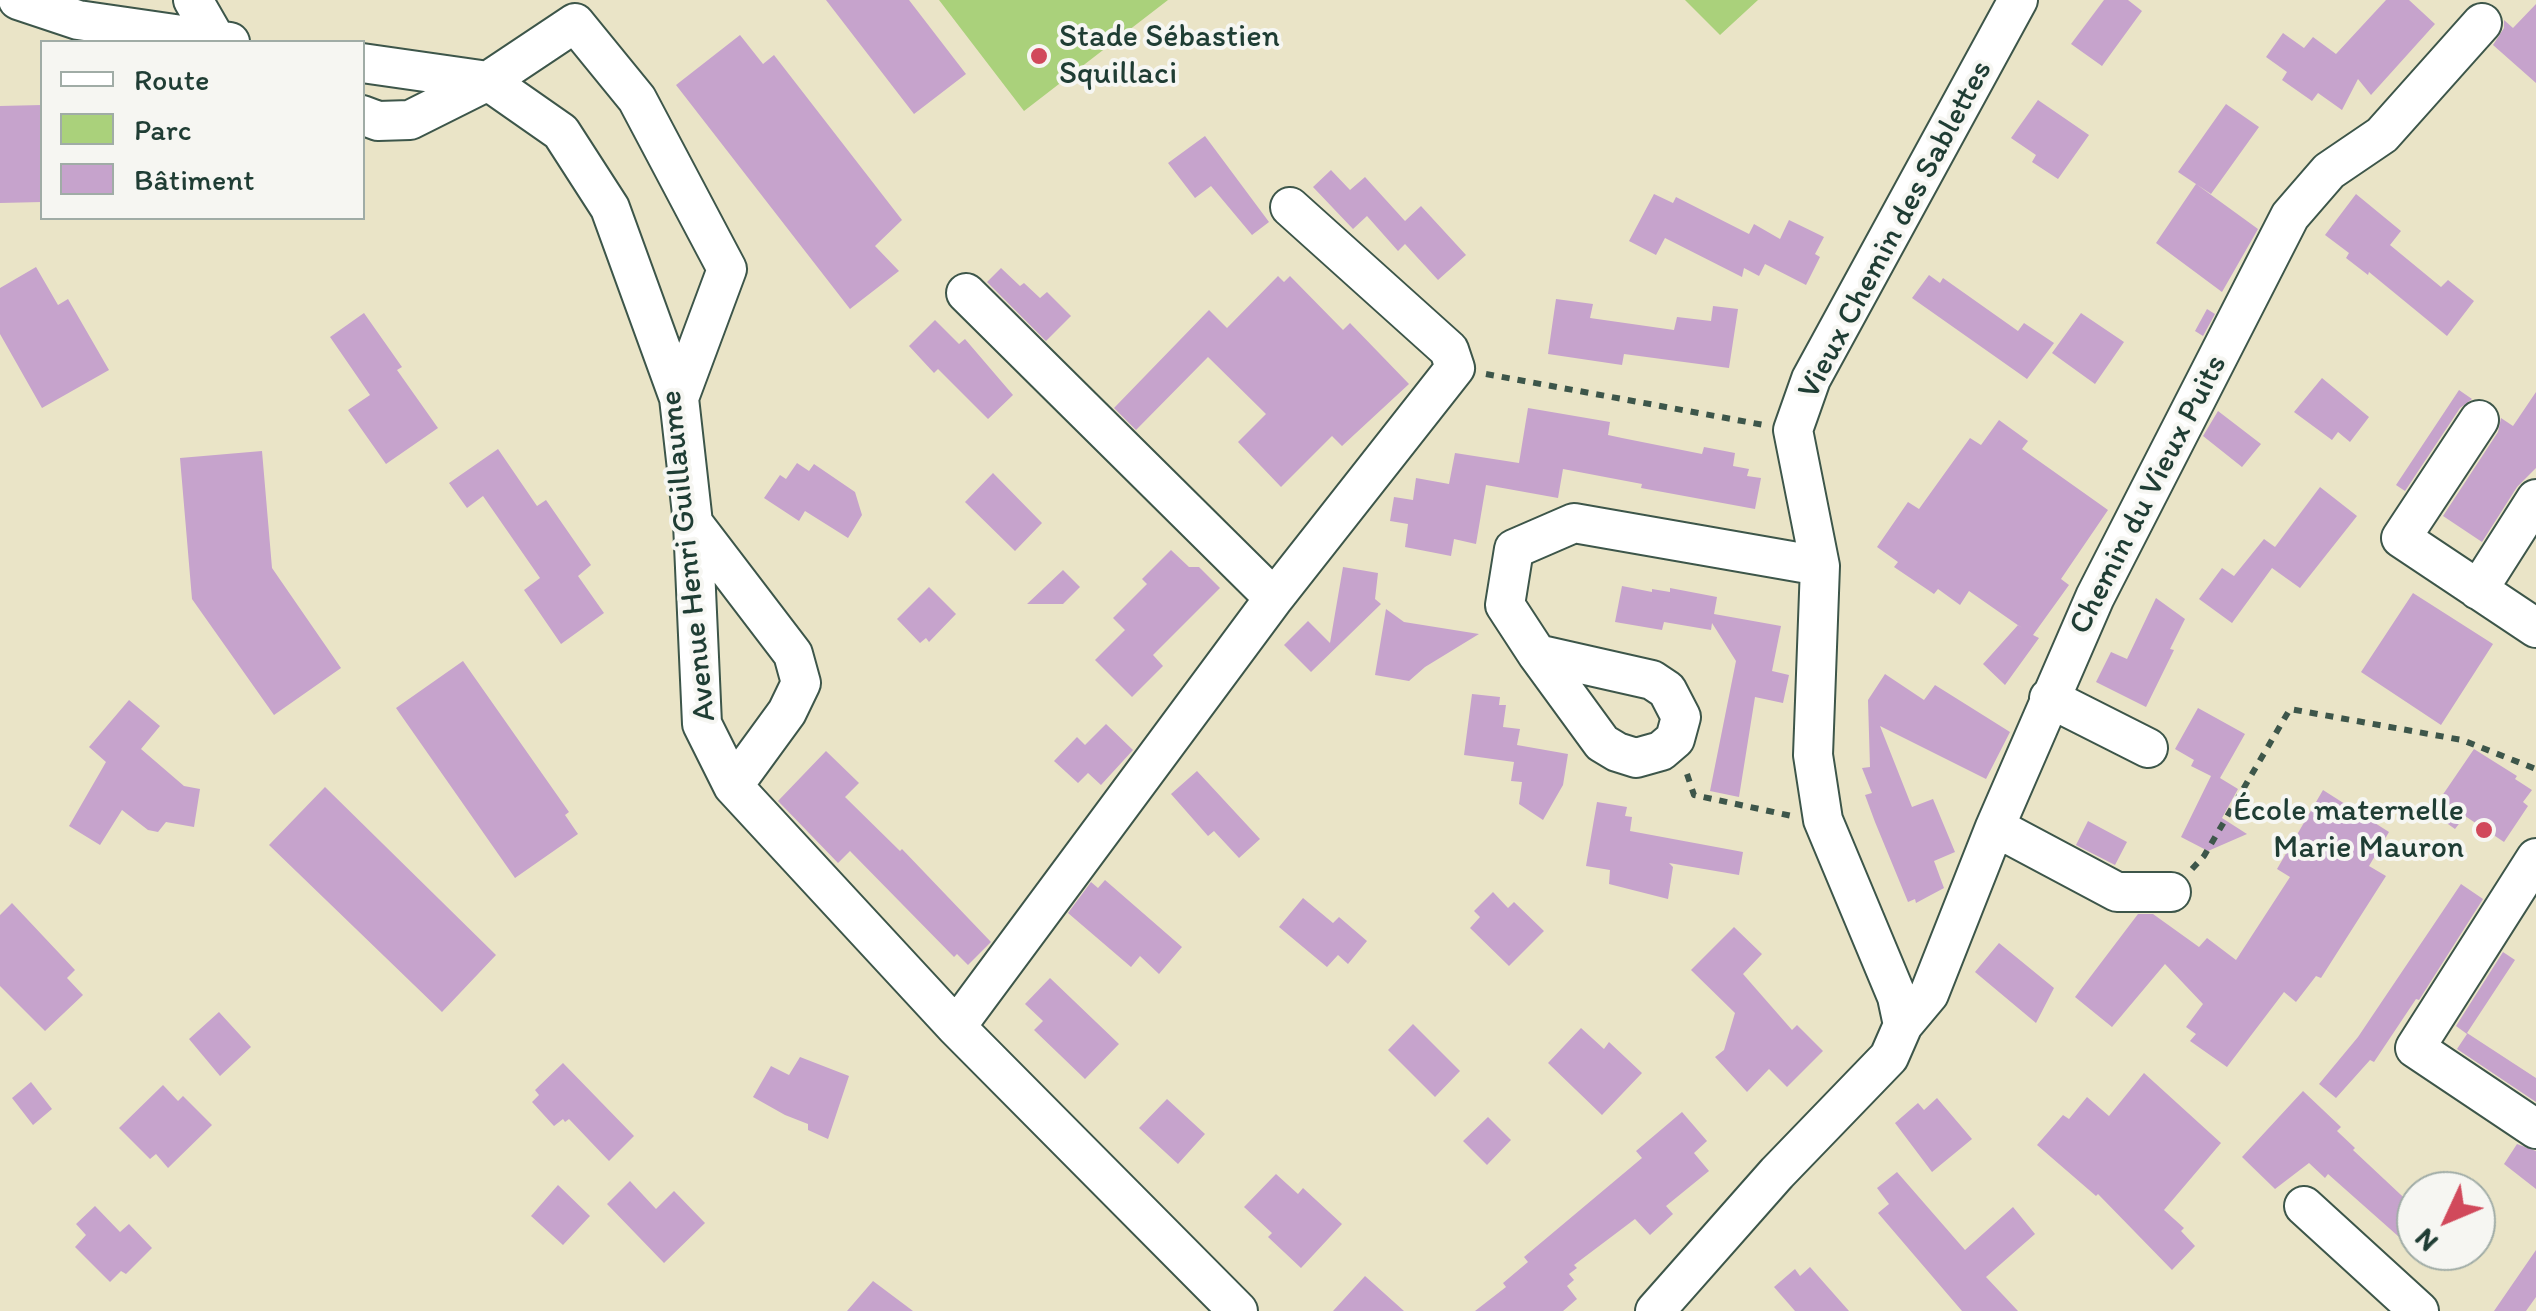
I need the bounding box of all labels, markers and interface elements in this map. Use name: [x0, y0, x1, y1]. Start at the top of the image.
place label: Stade Sébastien Squillaci: [1059, 19, 1280, 94]
legend: [40, 40, 365, 220]
marker: Stade Sébastien Squillaci: [1028, 45, 1050, 67]
street label: Vieux Chemin des Sablettes: [1790, 54, 2002, 406]
text: Route: [134, 61, 209, 98]
text: Parc: [134, 111, 191, 148]
text: Bâtiment: [134, 161, 255, 198]
street label: Chemin du Vieux Puits: [2062, 349, 2236, 641]
street label: Avenue Henri Guillaume: [653, 389, 725, 723]
place label: École maternelle Marie Mauron: [2233, 793, 2464, 868]
marker: École maternelle Marie Mauron: [2473, 819, 2495, 841]
north arrow: [2396, 1171, 2496, 1271]
text: N: [2407, 1222, 2445, 1259]

